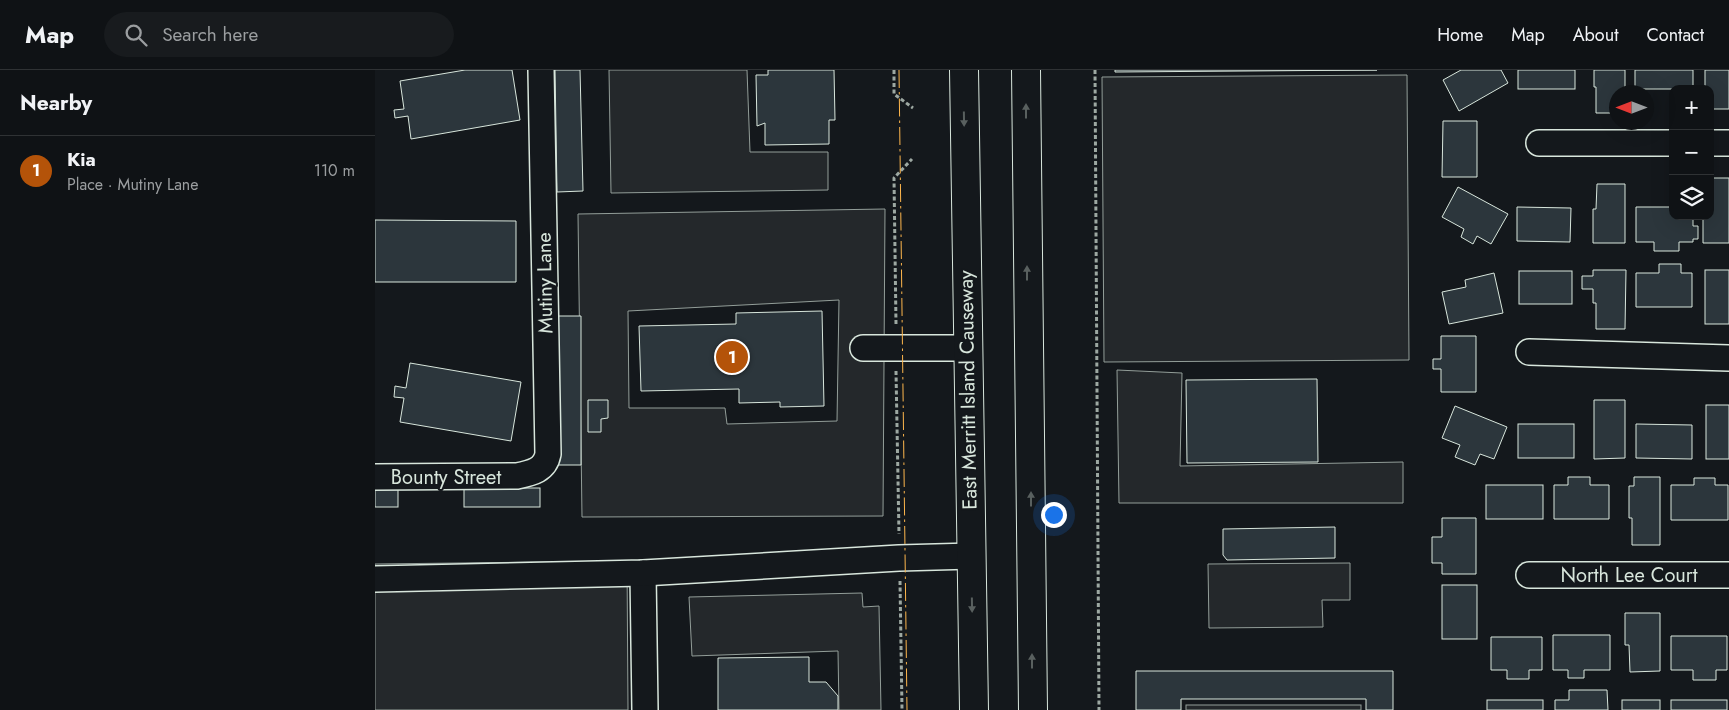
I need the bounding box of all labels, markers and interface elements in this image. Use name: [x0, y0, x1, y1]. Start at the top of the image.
search box: [104, 12, 454, 57]
text: Map: [25, 17, 74, 52]
icon: search: [122, 21, 150, 49]
text: Search here: [162, 21, 258, 48]
text: Home: [1437, 22, 1483, 48]
text: Map: [1511, 22, 1545, 48]
text: About: [1573, 22, 1618, 48]
text: Contact: [1646, 22, 1704, 48]
north arrow: [1609, 85, 1654, 130]
map controls: [1669, 85, 1714, 220]
button: +: [1669, 85, 1714, 130]
text: Nearby: [20, 88, 92, 118]
one-way arrow: [1022, 102, 1030, 118]
one-way arrow: [960, 111, 968, 127]
button: −: [1669, 130, 1714, 175]
text: Kia: [67, 146, 96, 173]
text: 1: [32, 159, 40, 182]
text: 110 m: [314, 159, 355, 182]
text: Place · Mutiny Lane: [67, 173, 199, 196]
button: layers: [1669, 175, 1714, 220]
street label: Mutiny Lane: [530, 232, 560, 334]
one-way arrow: [1023, 265, 1031, 281]
street label: East Merritt Island Causeway: [951, 270, 985, 510]
pin: 1: [716, 338, 748, 376]
street label: Bounty Street: [391, 463, 501, 492]
one-way arrow: [1027, 491, 1035, 507]
your location: [1041, 502, 1067, 528]
street label: North Lee Court: [1561, 561, 1698, 590]
one-way arrow: [969, 597, 977, 613]
one-way arrow: [1028, 653, 1036, 669]

